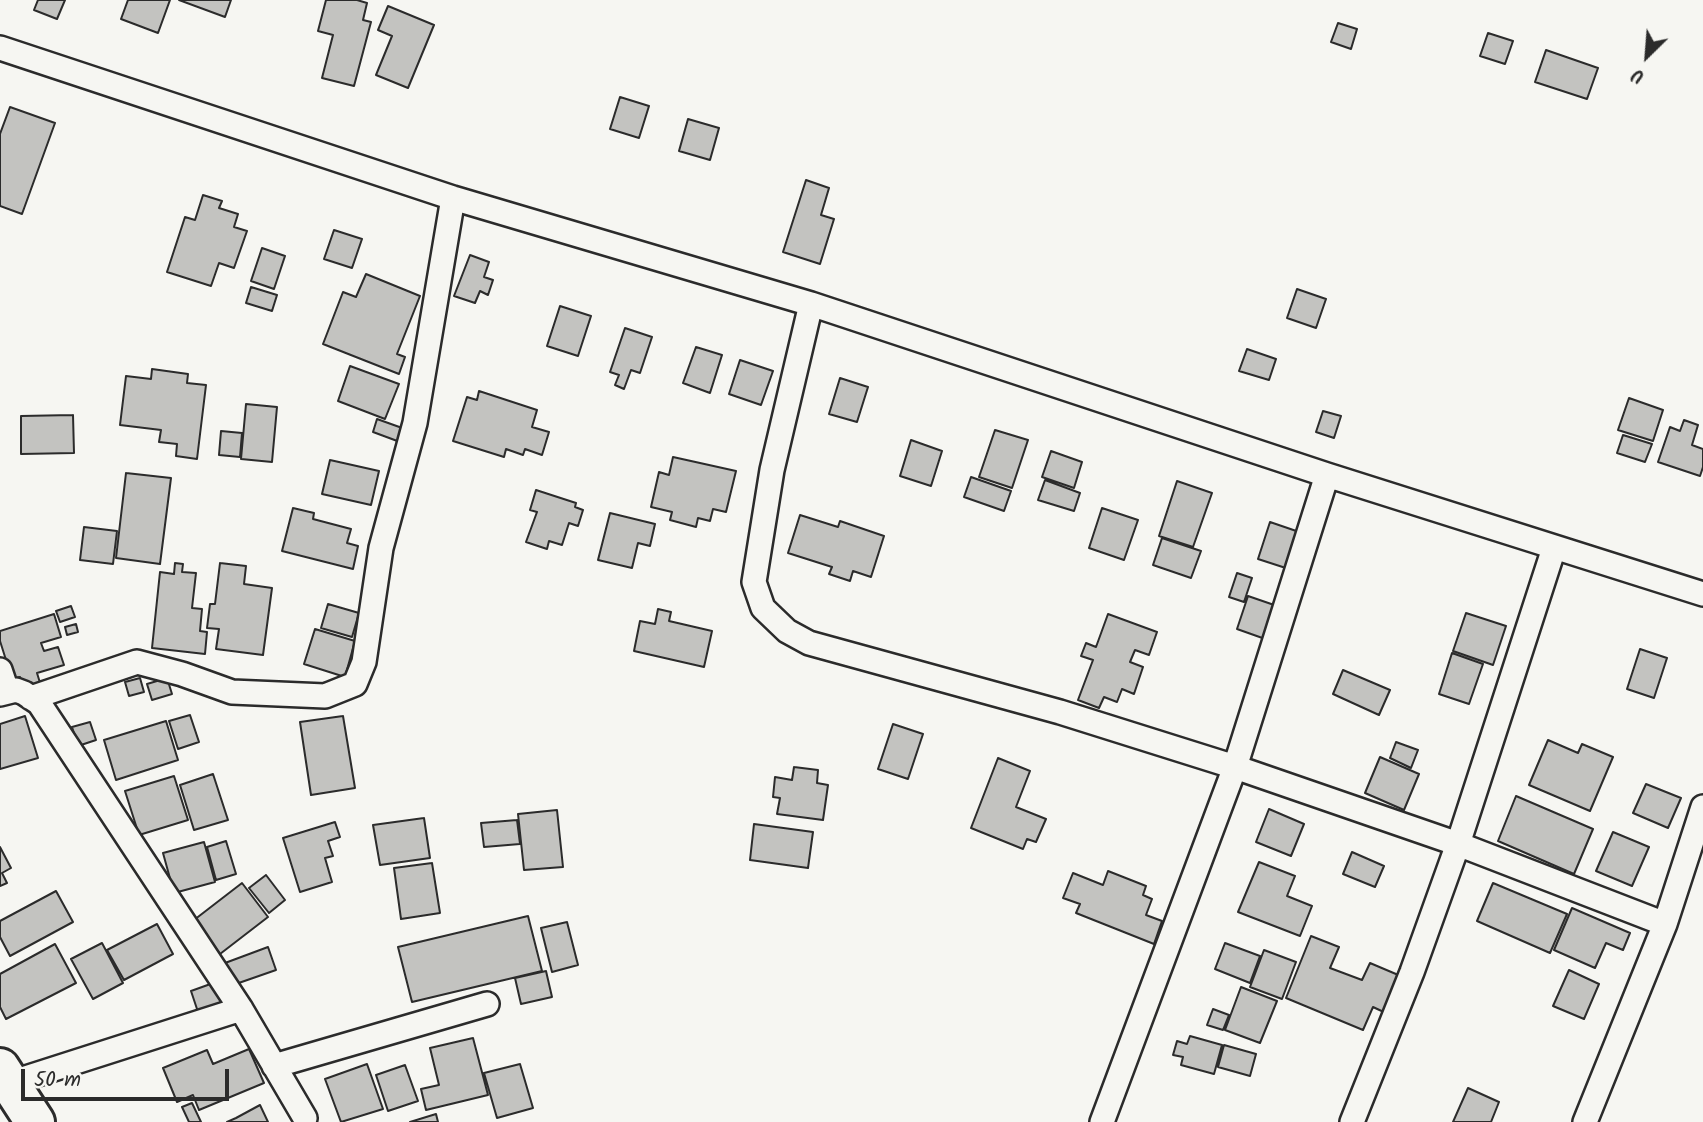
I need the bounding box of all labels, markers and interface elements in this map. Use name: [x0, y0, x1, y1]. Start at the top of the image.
north arrow: [1612, 21, 1682, 91]
text: U: [1627, 59, 1650, 91]
scale bar: [24, 1056, 233, 1100]
text: 50 m: [34, 1064, 81, 1097]

